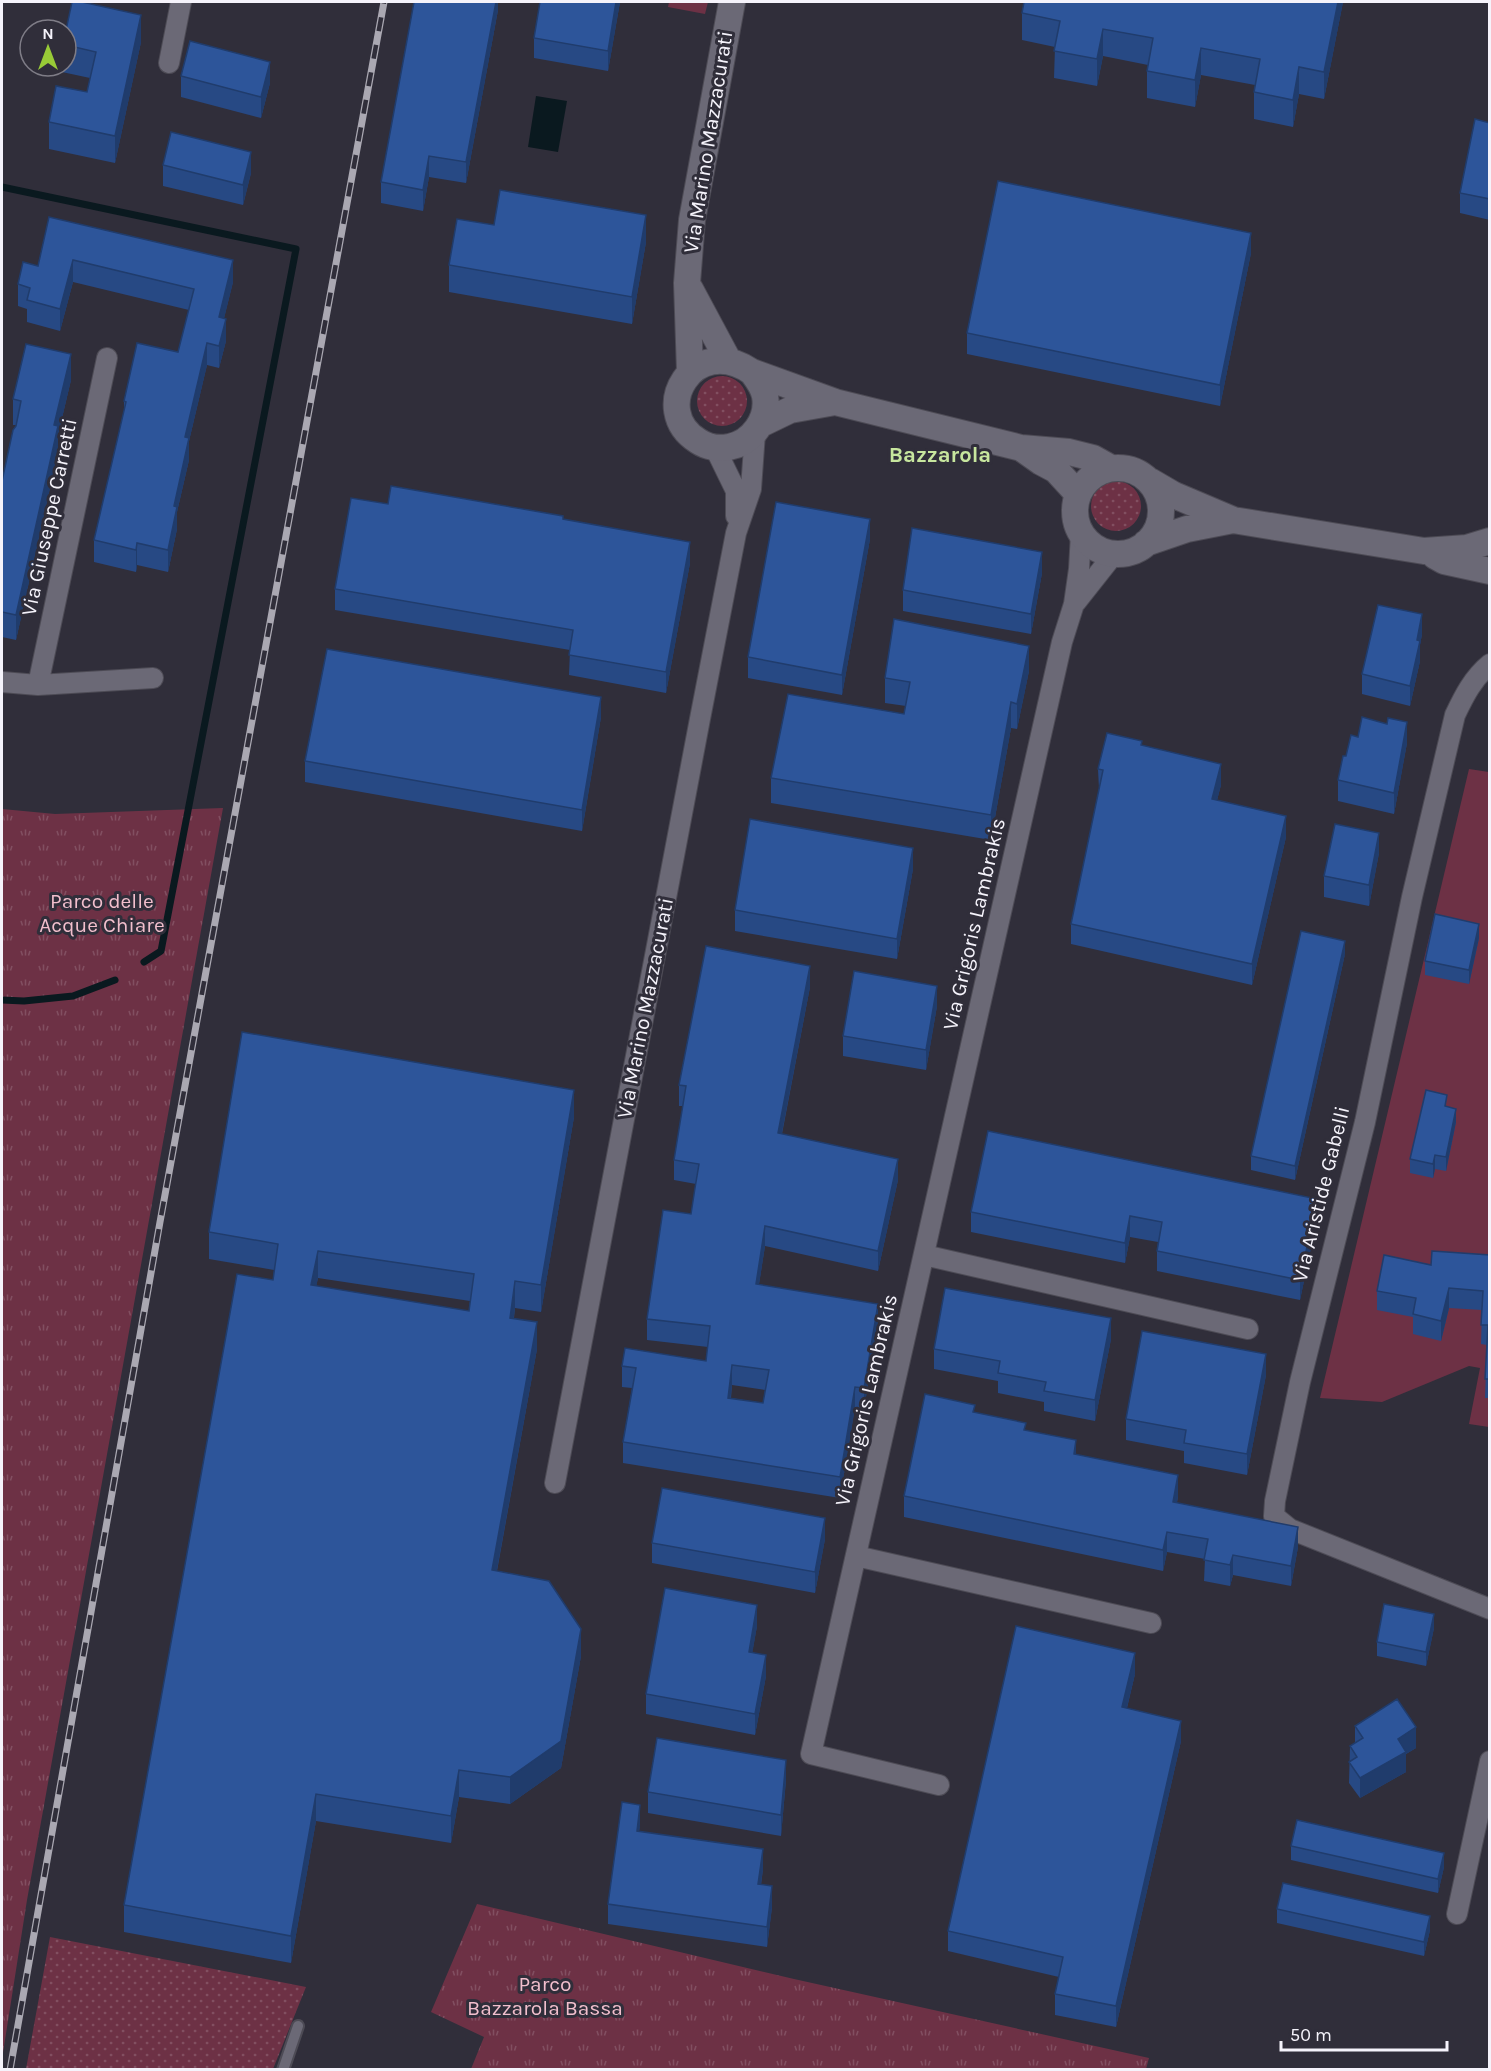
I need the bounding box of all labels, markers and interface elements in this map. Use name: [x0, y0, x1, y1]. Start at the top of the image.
north arrow: [18, 18, 78, 78]
text: N: [42, 24, 54, 43]
street label: Via Marino Mazzacurati: [679, 29, 737, 255]
street label: Via Giuseppe Carretti: [16, 416, 82, 618]
district label: Bazzarola: [889, 442, 991, 468]
street label: Via Grigoris Lambrakis: [938, 816, 1010, 1032]
park label: Parco delle Acque Chiare: [39, 889, 165, 937]
street label: Via Marino Mazzacurati: [612, 895, 678, 1121]
street label: Via Aristide Gabelli: [1288, 1104, 1354, 1284]
street label: Via Grigoris Lambrakis: [830, 1292, 902, 1508]
park label: Parco Bazzarola Bassa: [467, 1972, 623, 2020]
scale bar: [1281, 2014, 1448, 2052]
text: 50 m: [1290, 2024, 1332, 2046]

